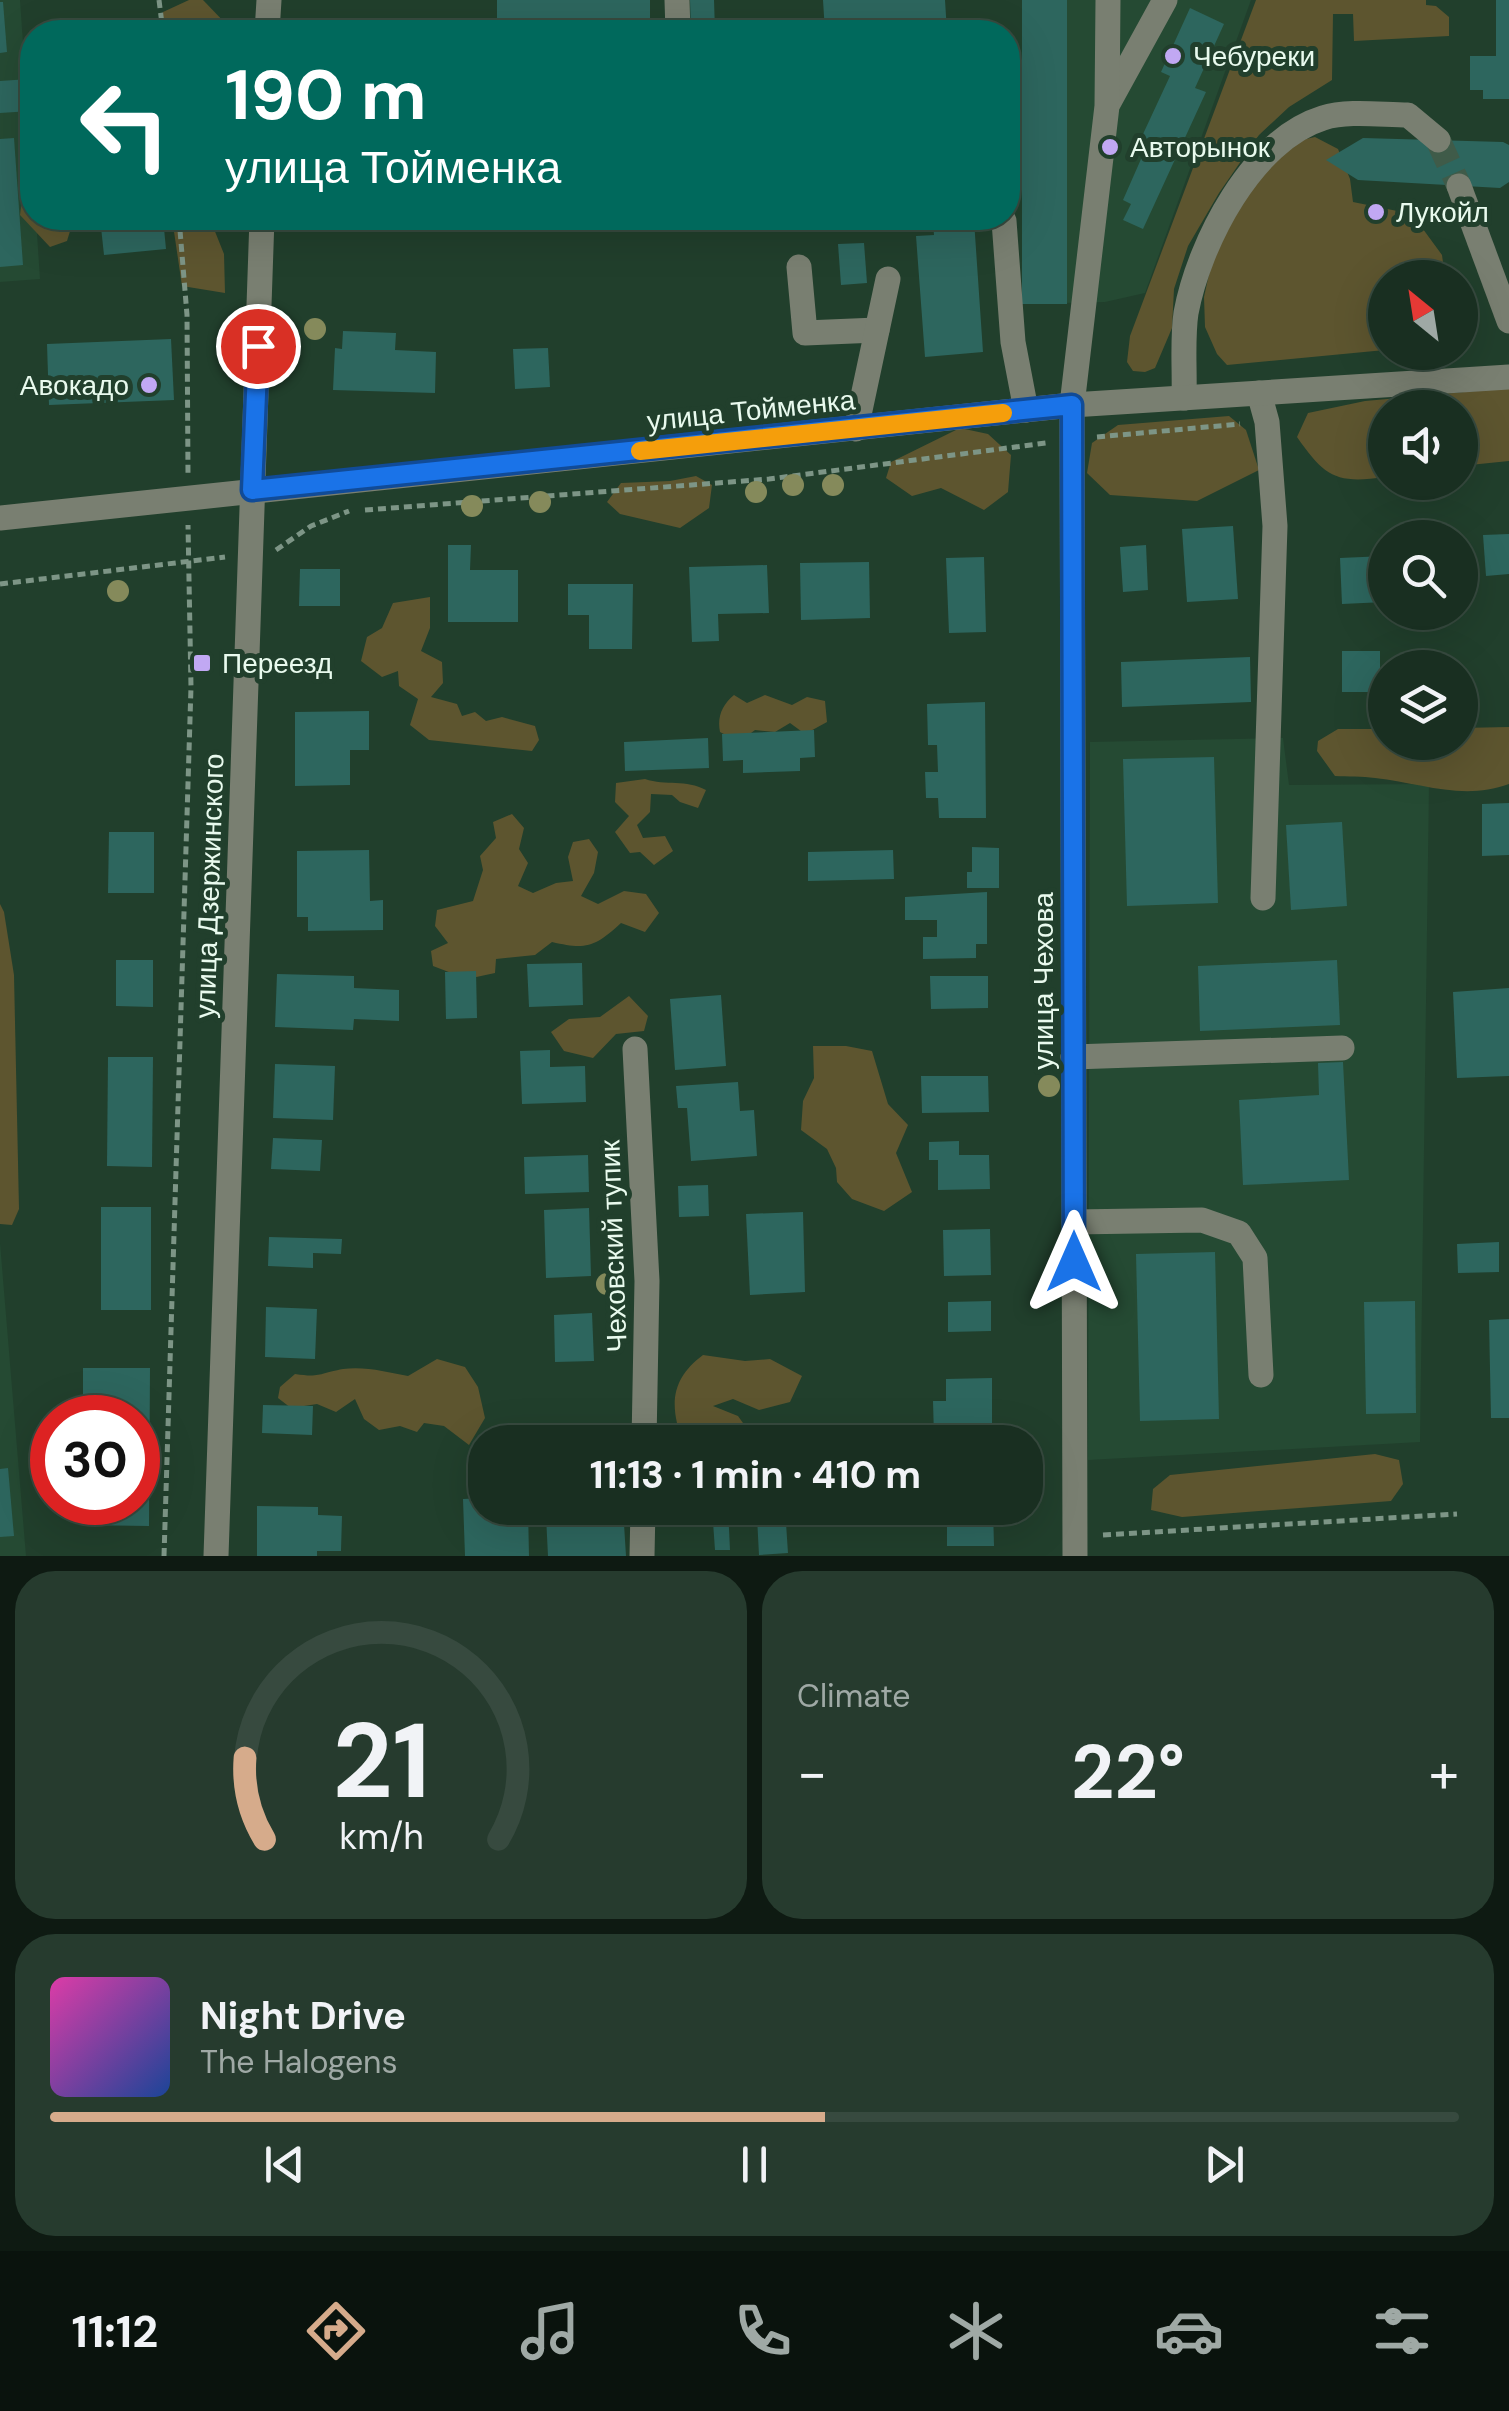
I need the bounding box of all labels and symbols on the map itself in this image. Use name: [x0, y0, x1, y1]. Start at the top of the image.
place label: Чебуреки: [1193, 38, 1315, 75]
marker: Чебуреки: [1162, 45, 1184, 67]
place label: Авторынок: [1130, 129, 1271, 166]
marker: Авторынок: [1099, 136, 1121, 158]
place label: Лукойл: [1396, 194, 1489, 231]
marker: Лукойл: [1365, 201, 1387, 223]
north arrow: [1368, 260, 1478, 370]
pin: [216, 304, 301, 389]
place label: Авокадо: [20, 367, 129, 404]
marker: Авокадо: [138, 374, 160, 396]
street label: улица Тойменка: [645, 381, 857, 440]
place label: Переезд: [222, 645, 332, 682]
marker: Переезд: [191, 652, 213, 674]
street label: улица Дзержинского: [186, 753, 233, 1019]
street label: улица Чехова: [1025, 892, 1062, 1070]
street label: Чеховский тупик: [591, 1138, 636, 1353]
position arrow: [1022, 1210, 1126, 1314]
speed limit sign: 30: [30, 1395, 160, 1525]

